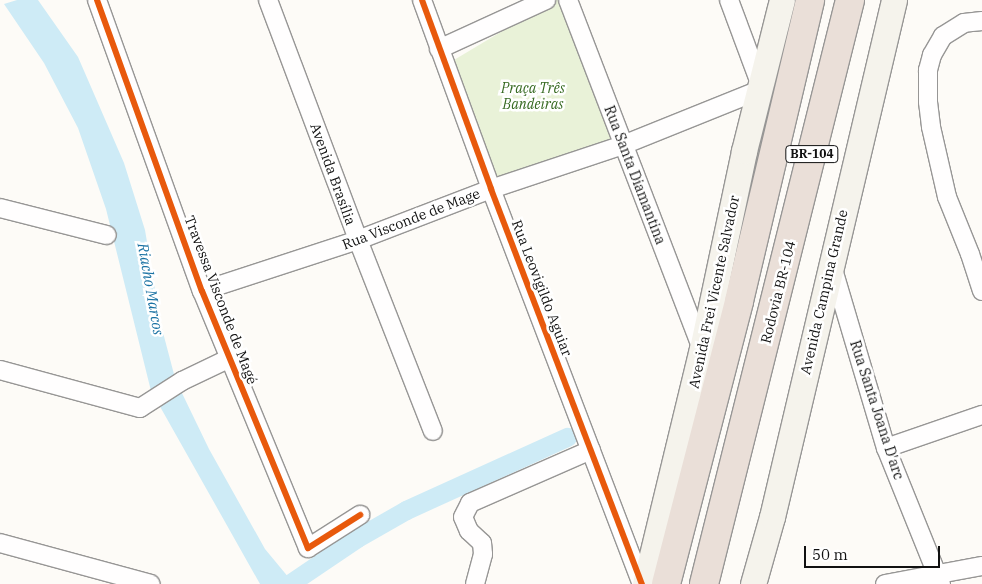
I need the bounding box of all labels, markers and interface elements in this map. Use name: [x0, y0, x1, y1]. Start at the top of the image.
park label: Praça Três Bandeiras: [501, 80, 565, 112]
street label: Rua Santa Diamantina: [601, 103, 669, 247]
street label: Avenida Brasília: [307, 121, 359, 227]
road number: BR-104: [784, 144, 840, 164]
street label: Rua Visconde de Mage: [340, 185, 482, 253]
street label: Avenida Frei Vicente Salvador: [685, 194, 743, 390]
street label: Avenida Campina Grande: [797, 208, 851, 376]
street label: Travessa Visconde de Magé: [181, 213, 261, 387]
street label: Rua Leovigildo Aguiar: [508, 218, 576, 358]
street label: Rodovia BR-104: [757, 239, 799, 345]
water label: Riacho Marcos: [134, 242, 168, 336]
street label: Rua Santa Joana D'arc: [847, 338, 907, 482]
scale bar: [807, 536, 943, 568]
text: 50 m: [812, 545, 848, 564]

